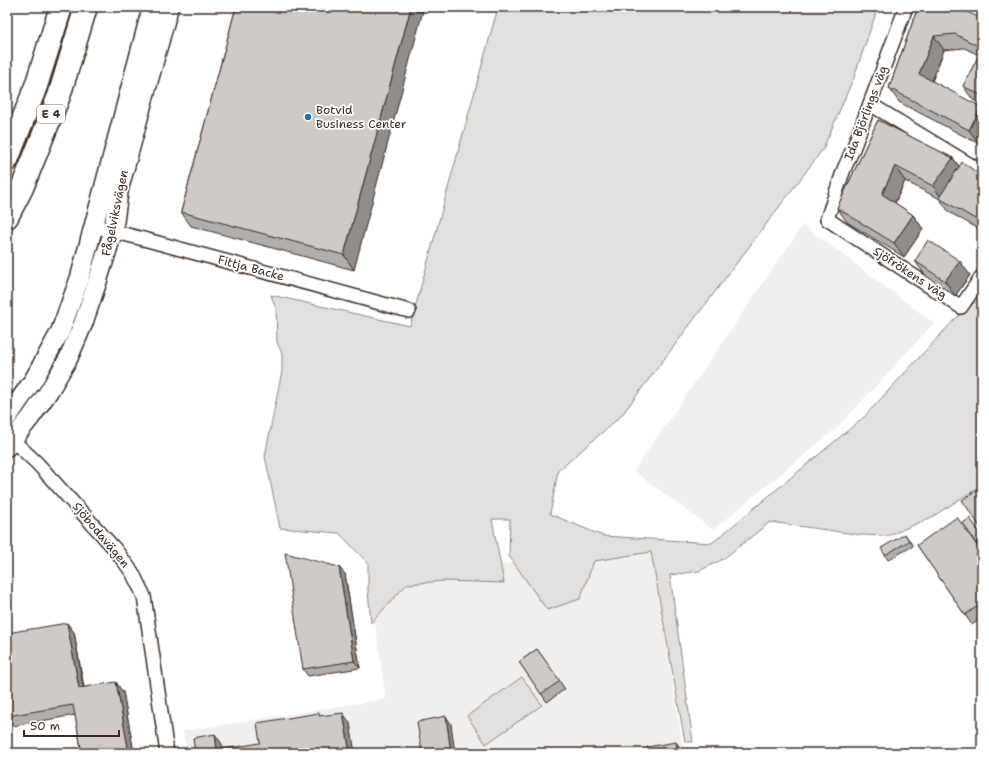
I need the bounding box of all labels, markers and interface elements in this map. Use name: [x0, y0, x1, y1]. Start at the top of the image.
street label: Ida Björlings väg: [841, 63, 891, 163]
place label: Botvid Business Center: [316, 102, 407, 132]
road number: E 4: [37, 105, 65, 123]
marker: Botvid Business Center: [303, 112, 313, 122]
street label: Fågelviksvägen: [98, 168, 132, 258]
street label: Sjöfrökens väg: [870, 243, 950, 303]
street label: Fittja Backe: [216, 251, 286, 285]
street label: Sjöbodavägen: [69, 499, 133, 571]
scale bar: [24, 712, 119, 738]
text: 50 m: [30, 718, 60, 734]

